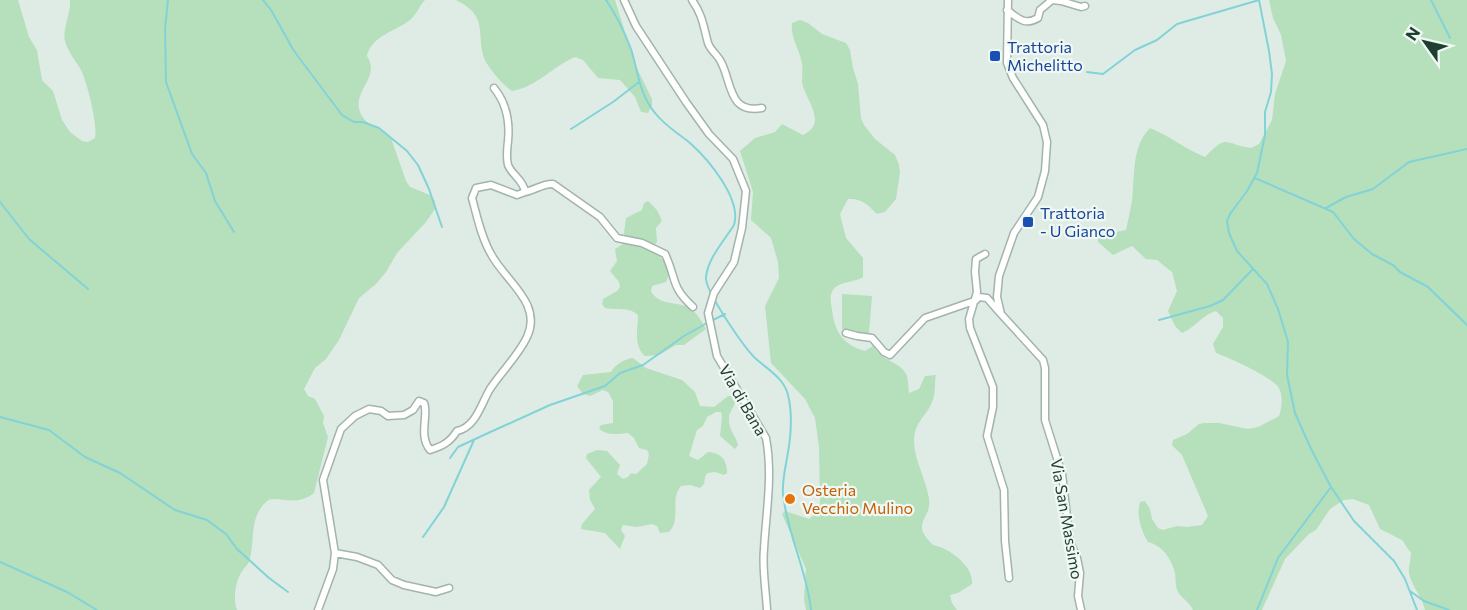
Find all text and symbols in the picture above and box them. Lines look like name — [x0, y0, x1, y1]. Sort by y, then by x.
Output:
north arrow — [1395, 12, 1455, 72]
text: N — [1401, 23, 1423, 44]
place label: Trattoria Michelitto — [1007, 37, 1083, 74]
marker: Trattoria Michelitto — [988, 49, 1002, 63]
place label: Trattoria - U Gianco — [1040, 203, 1115, 240]
marker: Trattoria - U Gianco — [1021, 215, 1035, 229]
street label: Via di Bana — [715, 361, 771, 439]
street label: Via San Massimo — [1048, 457, 1087, 581]
place label: Osteria Vecchio Mulino — [802, 480, 913, 517]
marker: Osteria Vecchio Mulino — [783, 492, 797, 506]

